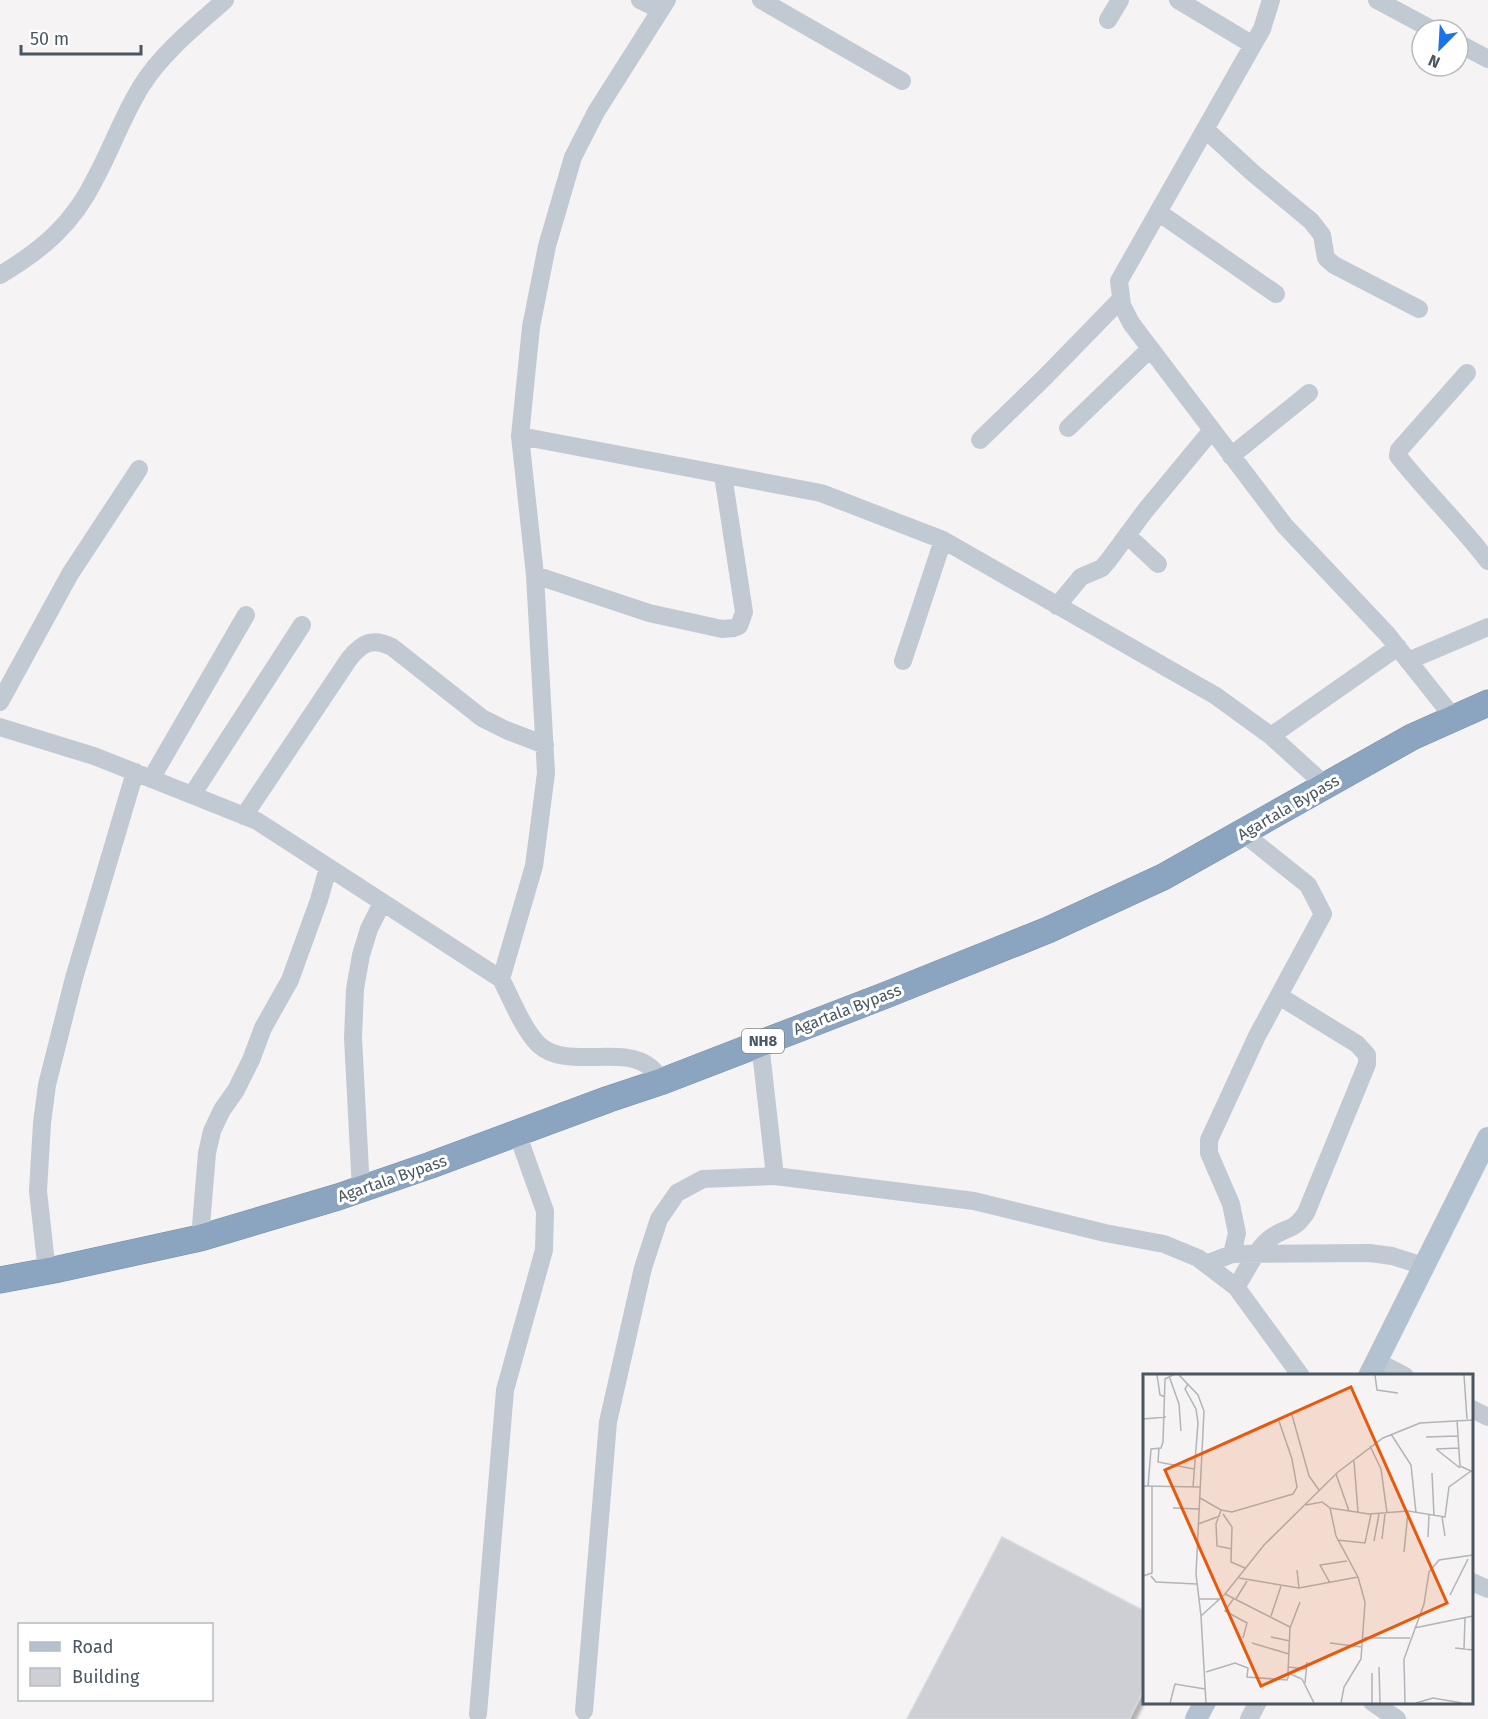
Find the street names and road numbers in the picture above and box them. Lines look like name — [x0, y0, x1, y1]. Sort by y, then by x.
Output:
street label: Agartala Bypass — [1234, 771, 1342, 844]
street label: Agartala Bypass — [791, 980, 904, 1039]
road number: NH8 — [742, 1029, 784, 1053]
street label: Agartala Bypass — [335, 1151, 449, 1206]

